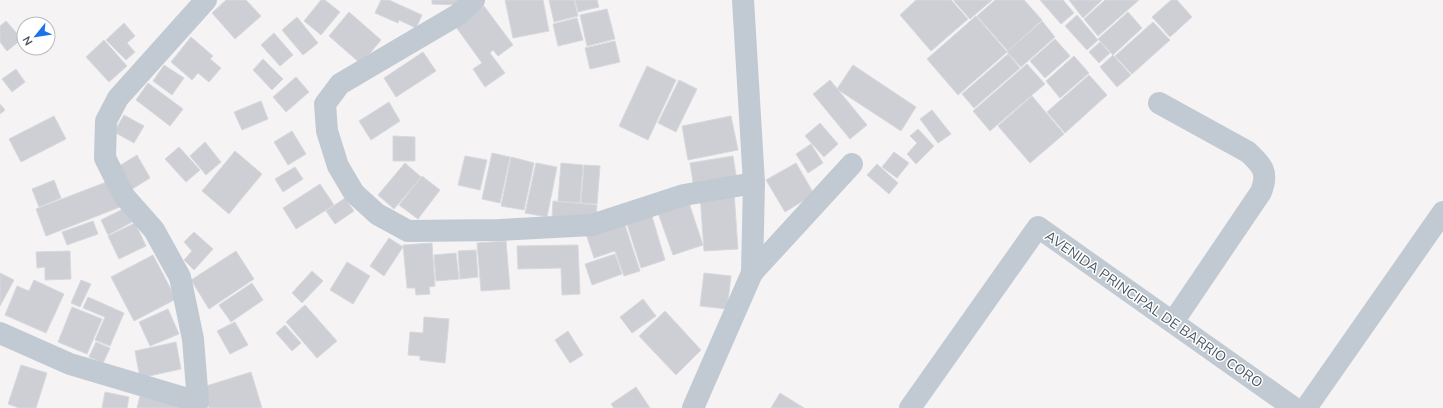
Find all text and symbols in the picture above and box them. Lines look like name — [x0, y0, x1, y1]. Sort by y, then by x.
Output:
north arrow — [16, 16, 56, 56]
text: N — [19, 34, 35, 48]
street label: AVENIDA PRINCIPAL DE BARRIO CORO — [1042, 227, 1266, 391]

